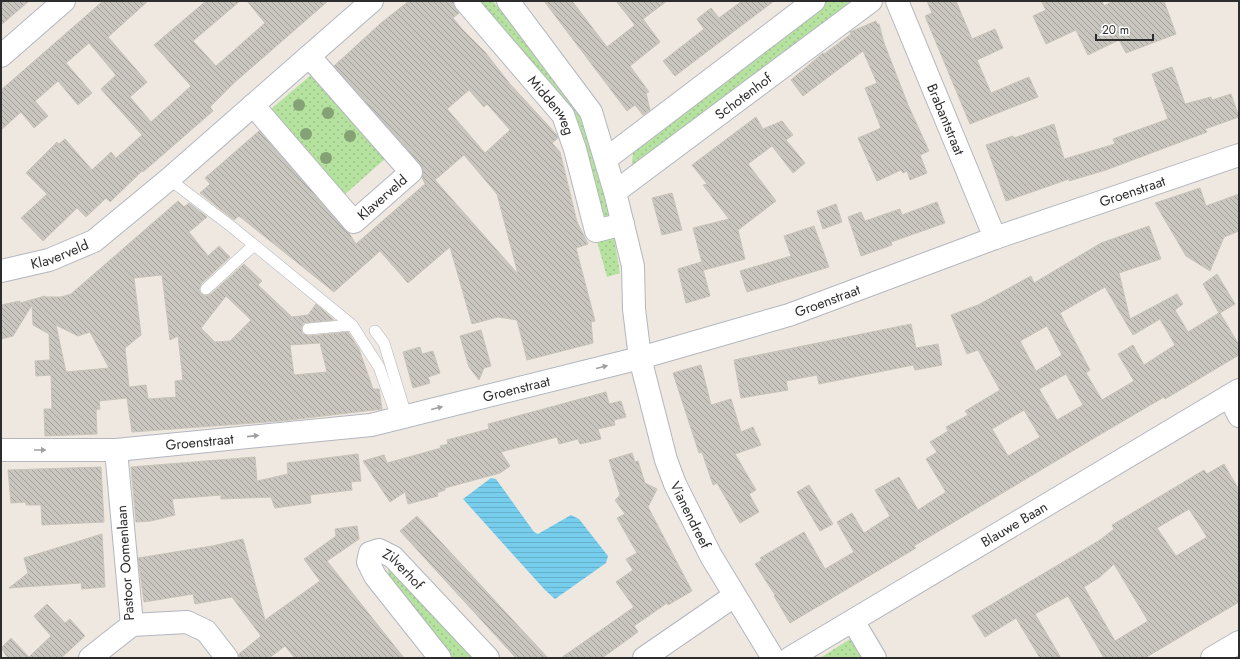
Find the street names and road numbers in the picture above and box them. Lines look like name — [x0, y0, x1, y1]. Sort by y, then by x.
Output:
street label: Schotenhof — [711, 68, 777, 124]
street label: Middenweg — [523, 71, 579, 138]
street label: Brabantstraat — [922, 81, 970, 159]
street label: Klaverveld — [353, 170, 412, 225]
street label: Groenstraat — [1097, 171, 1168, 212]
street label: Klaverveld — [29, 234, 92, 274]
street label: Groenstraat — [792, 279, 863, 322]
street label: Groenstraat — [481, 371, 553, 407]
street label: Groenstraat — [165, 428, 235, 455]
street label: Vianendreef — [665, 478, 716, 553]
street label: Blauwe Baan — [977, 497, 1051, 552]
street label: Pastoor Oomenlaan — [111, 505, 139, 621]
street label: Zilverhof — [379, 543, 429, 595]

